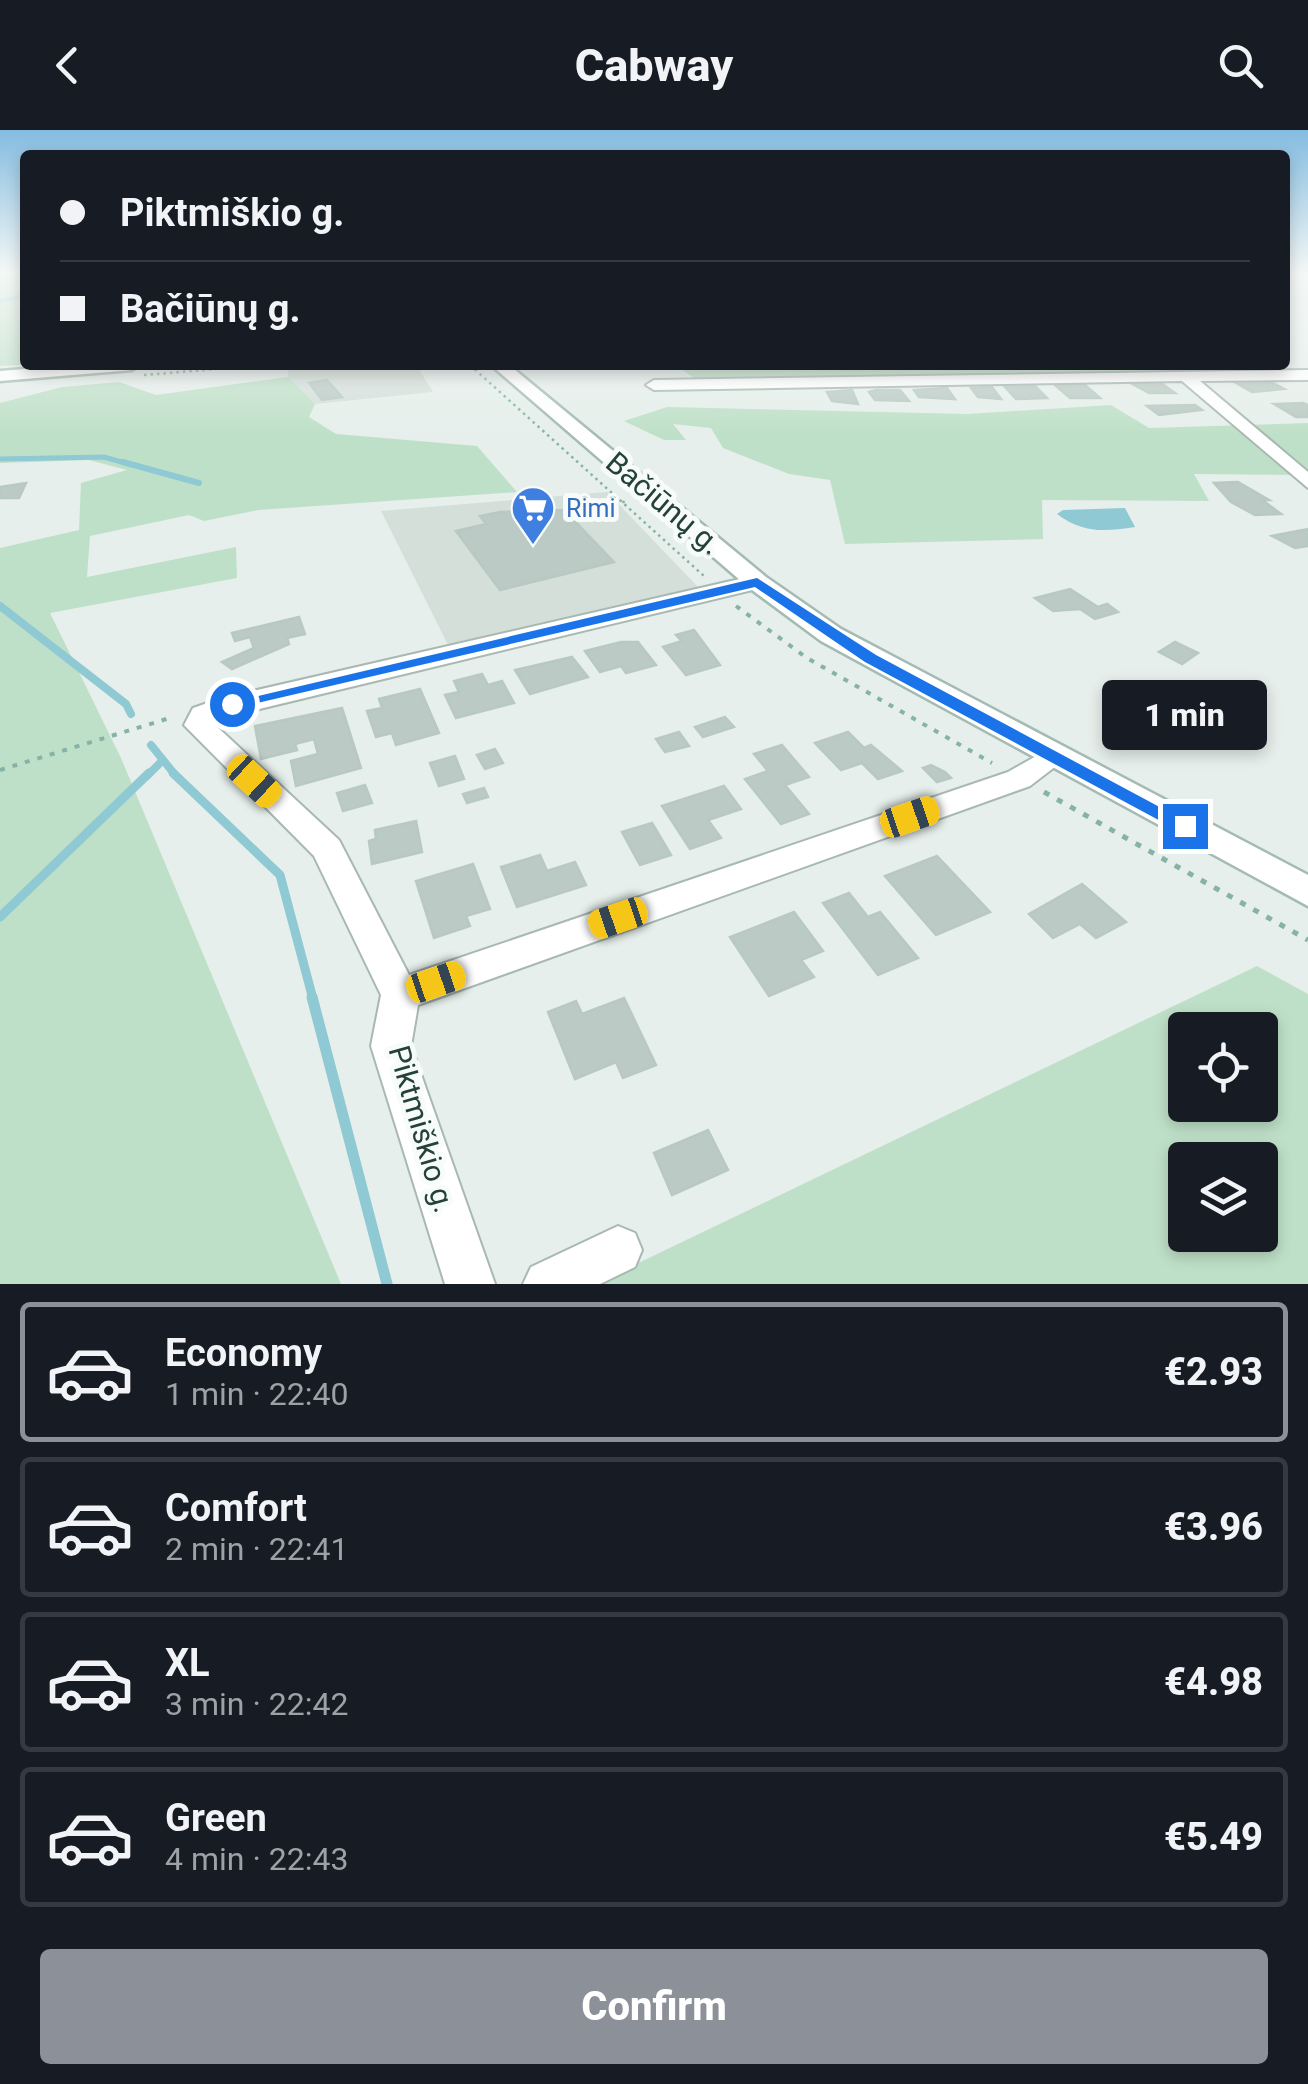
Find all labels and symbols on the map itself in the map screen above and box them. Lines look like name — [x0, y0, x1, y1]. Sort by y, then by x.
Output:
street label: Bačiūnų g. — [599, 445, 729, 561]
supermarket icon: Rimi — [510, 485, 556, 546]
place label: Rimi — [566, 494, 616, 523]
callout: 1 min — [1102, 681, 1268, 751]
route start — [210, 682, 255, 727]
car — [222, 750, 286, 812]
car — [877, 793, 943, 841]
route end — [1163, 804, 1208, 849]
car — [585, 894, 651, 942]
car — [403, 958, 469, 1006]
street label: Piktmiškio g. — [381, 1041, 463, 1217]

